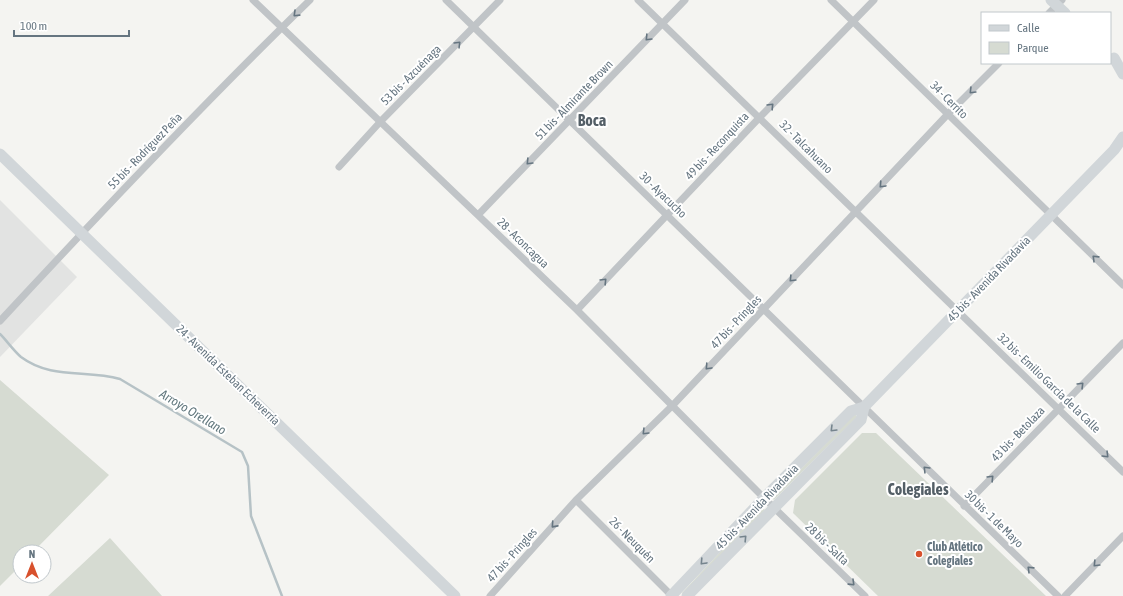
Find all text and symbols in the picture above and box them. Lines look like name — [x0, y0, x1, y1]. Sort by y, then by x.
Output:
one-way arrow — [293, 9, 301, 17]
scale bar — [14, 12, 129, 38]
legend — [981, 12, 1111, 64]
text: 100 m — [20, 19, 47, 33]
text: Calle — [1017, 21, 1040, 35]
one-way arrow — [646, 33, 653, 41]
one-way arrow — [453, 41, 461, 49]
text: Parque — [1017, 41, 1049, 55]
street label: 53 bis - Azcuénaga — [378, 42, 444, 108]
street label: 51 bis - Almirante Brown — [532, 57, 616, 143]
street label: 34 - Cerrito — [927, 78, 971, 122]
one-way arrow — [969, 86, 976, 94]
one-way arrow — [766, 103, 774, 111]
street label: 55 bis - Rodríguez Peña — [105, 110, 185, 192]
street label: 49 bis - Reconquista — [682, 110, 752, 182]
district label: Boca — [578, 111, 606, 129]
street label: 32 - Talcahuano — [777, 118, 836, 177]
one-way arrow — [526, 157, 534, 165]
street label: 30 - Ayacucho — [637, 169, 690, 221]
one-way arrow — [879, 180, 887, 188]
street label: 28 - Aconcagua — [494, 215, 552, 271]
street label: 45 bis - Avenida Rivadavia — [945, 233, 1033, 325]
one-way arrow — [1092, 255, 1100, 263]
one-way arrow — [789, 274, 797, 282]
one-way arrow — [599, 278, 607, 286]
street label: 47 bis - Pringles — [708, 292, 764, 352]
street label: 24 - Avenida Esteban Echeverría — [173, 322, 283, 428]
street label: 32 bis - Emilio García de la Calle — [995, 330, 1103, 436]
one-way arrow — [705, 362, 713, 370]
one-way arrow — [1076, 382, 1084, 390]
water label: Arroyo Orellano — [156, 386, 229, 438]
street label: 43 bis - Betolaza — [988, 404, 1048, 464]
one-way arrow — [830, 424, 838, 432]
one-way arrow — [642, 427, 650, 435]
one-way arrow — [1101, 450, 1109, 458]
street label: 45 bis - Avenida Rivadavia — [713, 461, 801, 553]
one-way arrow — [923, 466, 931, 474]
one-way arrow — [986, 475, 994, 483]
district label: Colegiales — [887, 480, 949, 498]
street label: 30 bis - 1 de Mayo — [962, 488, 1026, 551]
street label: 26 - Neuquén — [606, 514, 658, 566]
one-way arrow — [552, 520, 559, 527]
street label: 28 bis - Salta — [802, 520, 852, 568]
street label: 47 bis - Pringles — [484, 525, 540, 585]
one-way arrow — [739, 535, 747, 543]
place label: Club Atlético Colegiales — [927, 540, 983, 568]
north arrow — [12, 544, 52, 584]
text: N — [29, 548, 35, 560]
marker: Club Atlético Colegiales — [914, 549, 924, 559]
one-way arrow — [701, 557, 708, 565]
one-way arrow — [1093, 559, 1101, 567]
one-way arrow — [1027, 566, 1035, 574]
one-way arrow — [847, 578, 855, 586]

